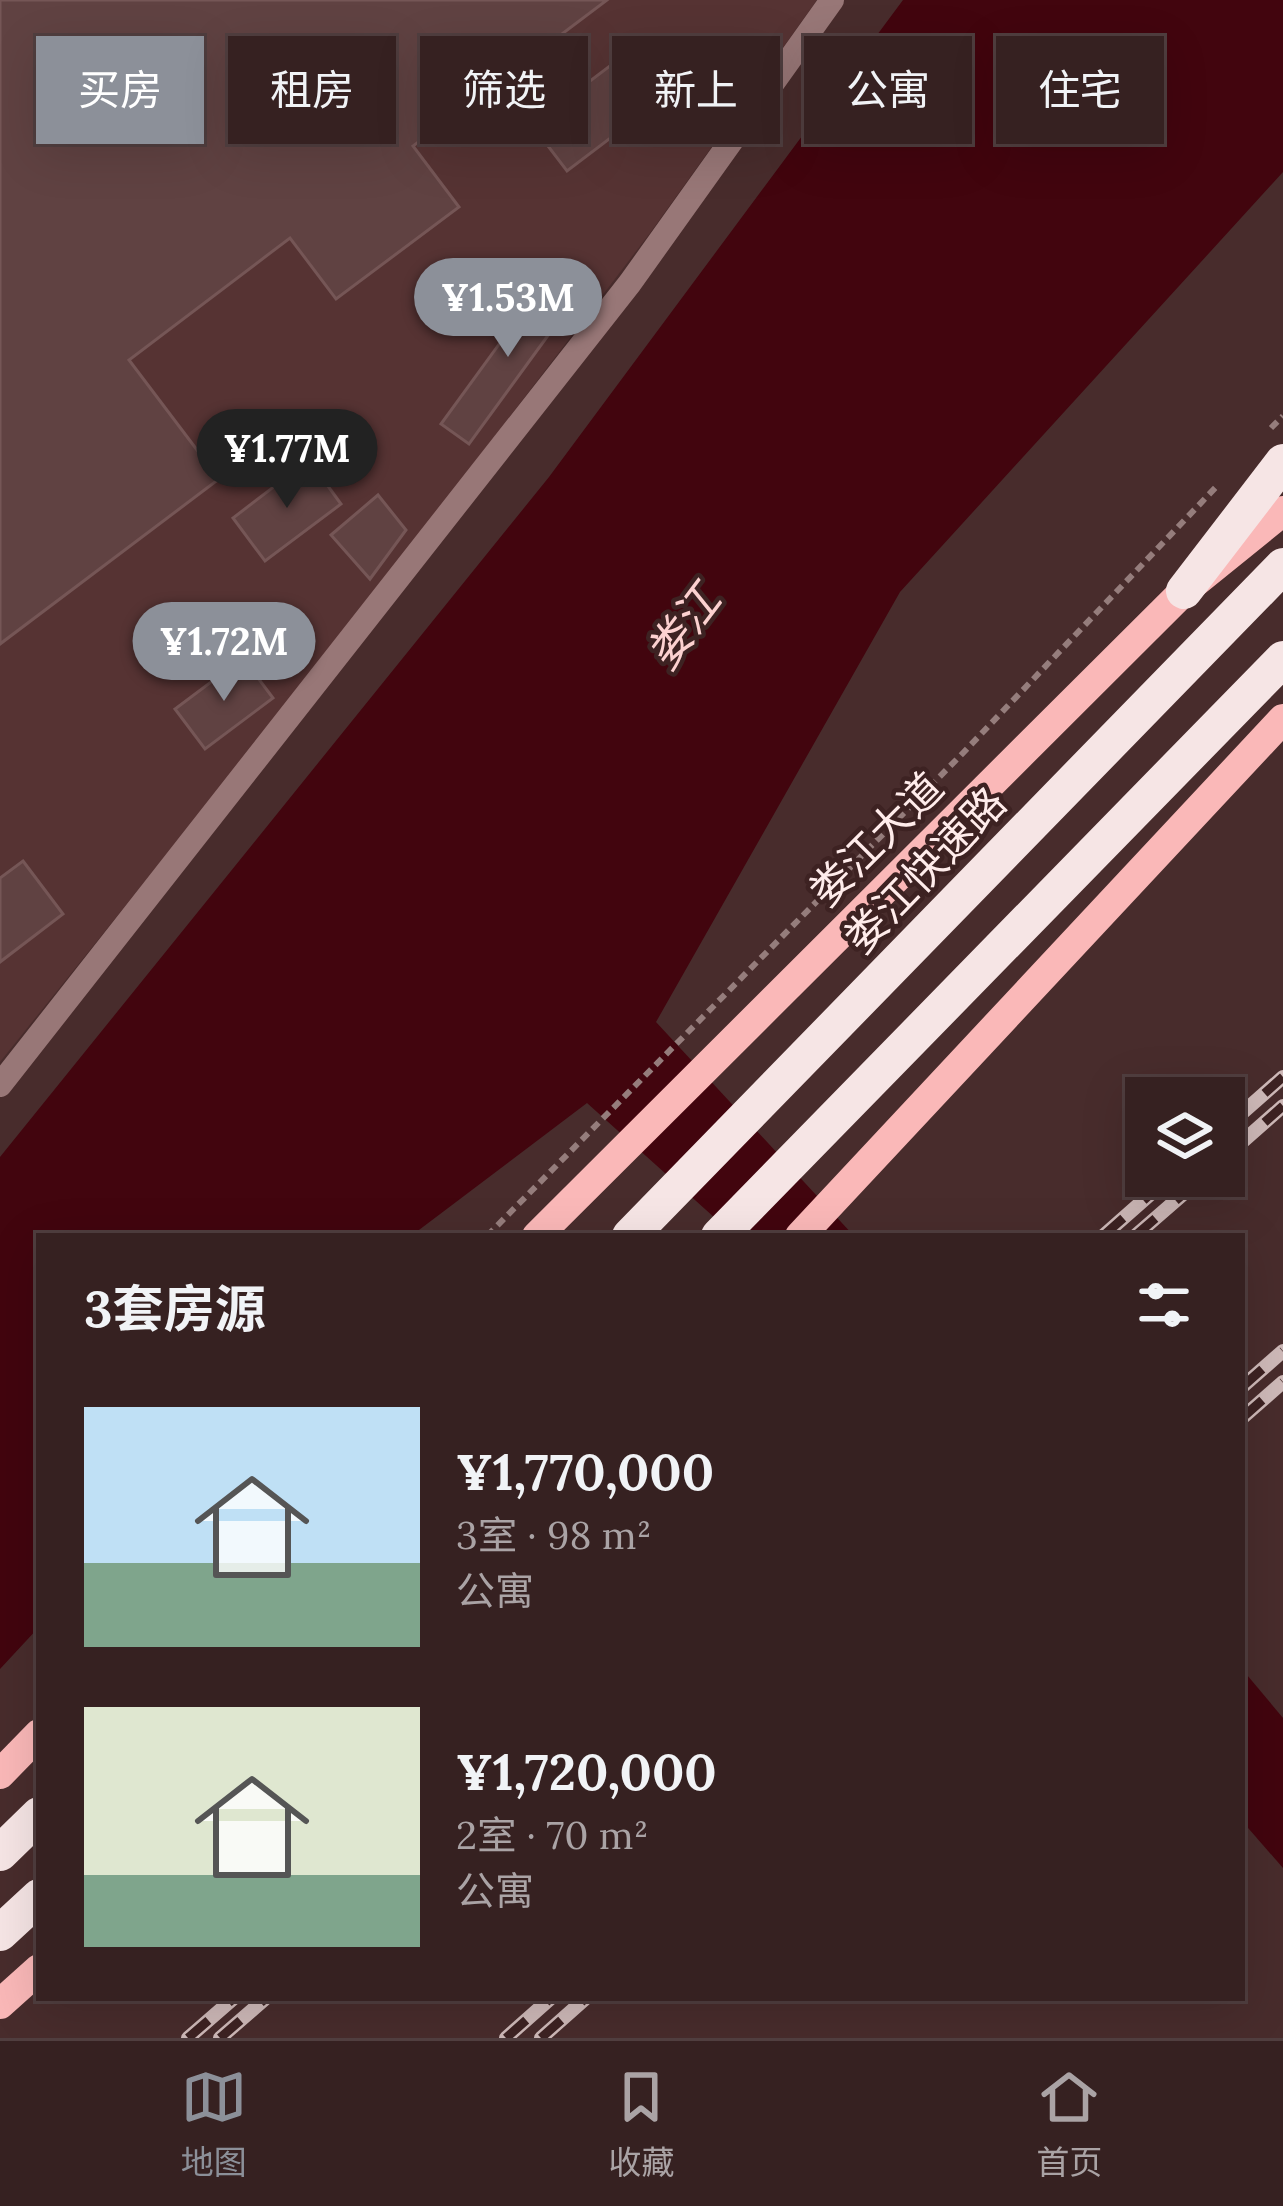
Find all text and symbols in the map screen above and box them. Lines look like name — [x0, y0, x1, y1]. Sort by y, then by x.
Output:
chip: 买房 — [36, 36, 204, 144]
chip: 租房 — [228, 36, 396, 144]
chip: 筛选 — [420, 36, 588, 144]
chip: 新上 — [612, 36, 780, 144]
chip: 公寓 — [804, 36, 972, 144]
chip: 住宅 — [996, 36, 1164, 144]
pin: ¥1.53M — [410, 258, 606, 360]
text: ¥1.53M — [441, 272, 575, 322]
pin: ¥1.77M — [189, 409, 385, 511]
text: ¥1.77M — [224, 423, 350, 473]
water label: 娄江 — [633, 570, 735, 680]
pin: ¥1.72M — [126, 602, 322, 704]
text: ¥1.72M — [160, 616, 288, 666]
street label: 娄江大道 — [798, 761, 954, 917]
street label: 娄江快速路 — [833, 776, 1017, 964]
map controls — [1125, 1077, 1245, 1197]
button: layers — [1125, 1077, 1245, 1197]
icon: filters — [1131, 1272, 1197, 1338]
text: 3套房源 — [84, 1276, 266, 1341]
text: ¥1,770,000 — [456, 1439, 714, 1504]
icon: home — [180, 1455, 324, 1599]
text: 3室 · 98 m² — [456, 1510, 652, 1560]
text: 公寓 — [456, 1566, 534, 1616]
text: ¥1,720,000 — [456, 1739, 717, 1804]
icon: home — [180, 1755, 324, 1899]
text: 2室 · 70 m² — [456, 1810, 649, 1860]
text: 公寓 — [456, 1866, 534, 1916]
tab: 地图 — [181, 2064, 247, 2184]
tab: 收藏 — [608, 2064, 674, 2184]
tab: 首页 — [1036, 2064, 1102, 2184]

